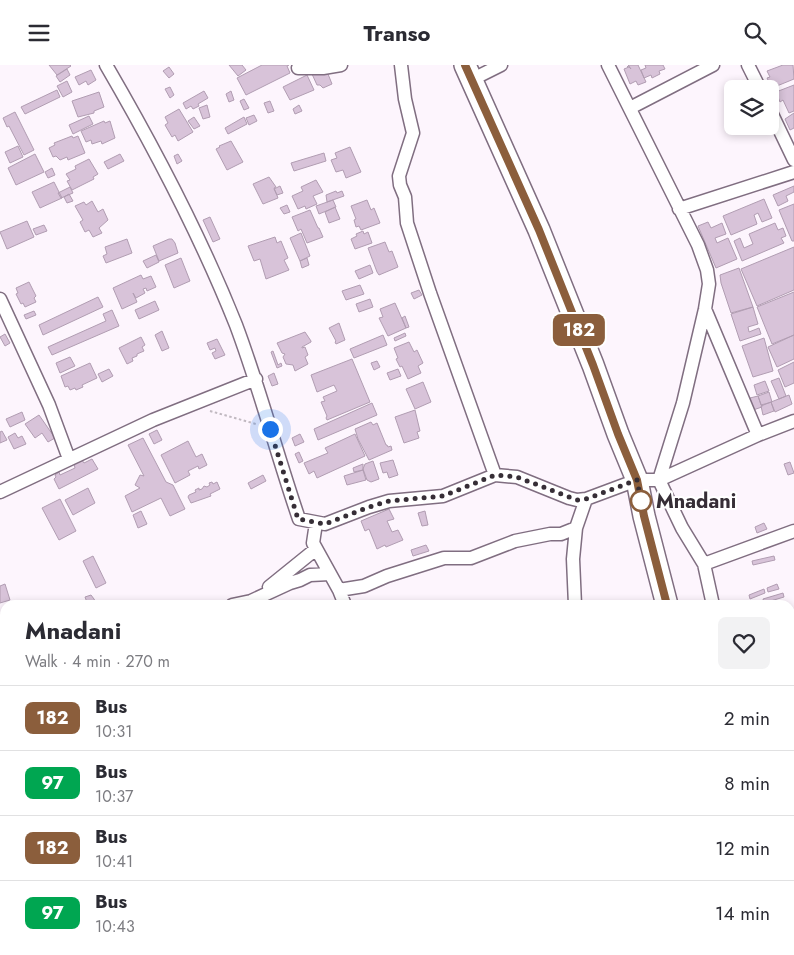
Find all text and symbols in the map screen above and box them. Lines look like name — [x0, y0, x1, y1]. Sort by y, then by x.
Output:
text: Transo — [363, 17, 431, 49]
icon: menu — [25, 19, 53, 47]
icon: search — [741, 19, 769, 47]
map controls — [724, 80, 779, 135]
button: layers — [724, 80, 779, 135]
line badge: 182 — [550, 314, 608, 346]
text: 182 — [563, 317, 595, 343]
your location — [258, 417, 283, 442]
place label: Mnadani — [656, 487, 736, 516]
marker: Mnadani — [630, 490, 652, 512]
text: Mnadani — [25, 613, 121, 648]
button: heart — [718, 617, 770, 669]
text: Walk · 4 min · 270 m — [25, 650, 170, 673]
text: Bus — [95, 693, 127, 720]
text: 182 — [36, 705, 69, 731]
text: 2 min — [724, 705, 770, 732]
text: 10:31 — [95, 720, 133, 743]
text: Bus — [95, 758, 127, 785]
text: 97 — [41, 770, 64, 796]
text: 8 min — [724, 770, 770, 797]
text: 10:37 — [95, 785, 134, 808]
text: Bus — [95, 823, 127, 850]
text: 182 — [36, 835, 69, 861]
text: 12 min — [715, 835, 770, 862]
text: 10:41 — [95, 850, 133, 873]
text: Bus — [95, 888, 127, 915]
text: 97 — [41, 900, 64, 926]
text: 14 min — [715, 900, 770, 927]
text: 10:43 — [95, 915, 135, 938]

